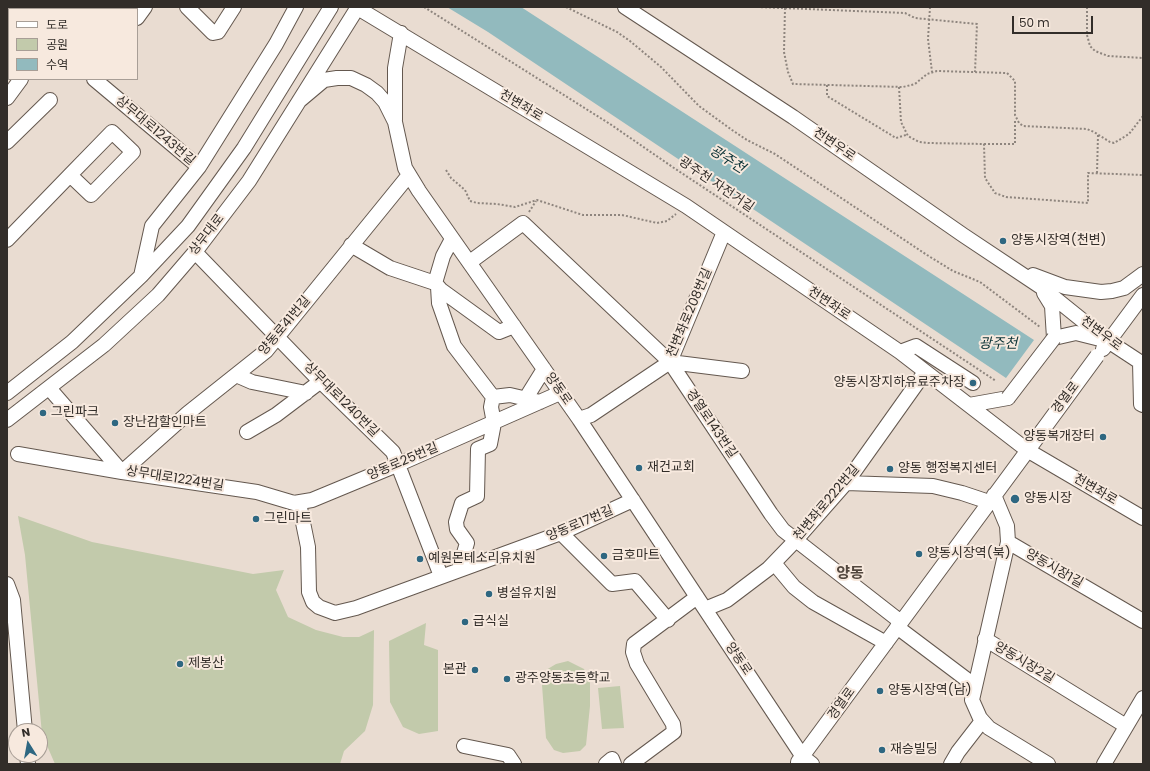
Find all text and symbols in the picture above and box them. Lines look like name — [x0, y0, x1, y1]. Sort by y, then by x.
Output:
legend — [8, 8, 138, 80]
scale bar — [1014, 8, 1095, 34]
text: 50 m — [1019, 14, 1050, 31]
text: 도로 — [46, 16, 68, 33]
text: 공원 — [46, 36, 68, 53]
text: 수역 — [46, 56, 68, 73]
street label: 천변좌로 — [496, 87, 546, 125]
street label: 상무대로1243번길 — [112, 93, 198, 169]
street label: 천변우로 — [810, 125, 858, 165]
water label: 광주천 — [706, 143, 748, 177]
street label: 광주천 자전거길 — [675, 154, 757, 216]
street label: 상무대로 — [186, 211, 228, 259]
place label: 양동시장역(천변) — [1011, 233, 1107, 249]
marker: 양동시장역(천변) — [998, 236, 1008, 246]
street label: 천변좌로208번길 — [664, 266, 716, 360]
street label: 천변좌로 — [805, 284, 853, 324]
street label: 양동로41번길 — [256, 293, 314, 359]
street label: 천변우로 — [1077, 313, 1125, 355]
water label: 광주천 — [979, 336, 1017, 352]
street label: 상무대로1240번길 — [300, 359, 382, 441]
street label: 양동로 — [541, 370, 575, 408]
place label: 양동시장지하유료주차장 — [833, 375, 965, 391]
marker: 양동시장지하유료주차장 — [968, 378, 978, 388]
street label: 경열로 — [1049, 379, 1083, 417]
street label: 경열로143번길 — [682, 387, 740, 461]
place label: 그린파크 — [51, 405, 99, 421]
marker: 그린파크 — [38, 408, 48, 418]
place label: 장난감할인마트 — [123, 415, 207, 431]
marker: 장난감할인마트 — [110, 418, 120, 428]
place label: 양동복개장터 — [1023, 429, 1095, 445]
marker: 양동복개장터 — [1098, 432, 1108, 442]
street label: 양동로25번길 — [365, 440, 441, 484]
place label: 재건교회 — [647, 460, 695, 476]
place label: 양동 행정복지센터 — [898, 461, 997, 477]
street label: 천변좌로222번길 — [791, 462, 863, 544]
marker: 재건교회 — [634, 463, 644, 473]
street label: 상무대로1224번길 — [125, 464, 225, 494]
marker: 양동 행정복지센터 — [885, 464, 895, 474]
street label: 천변좌로 — [1070, 471, 1120, 509]
place label: 양동시장 — [1024, 491, 1072, 507]
marker: 양동시장 — [1009, 493, 1021, 505]
street label: 양동로17번길 — [544, 503, 616, 545]
place label: 그린마트 — [264, 511, 312, 527]
marker: 그린마트 — [251, 514, 261, 524]
place label: 양동시장역(북) — [927, 546, 1011, 562]
street label: 양동시장1길 — [1022, 546, 1086, 592]
place label: 금호마트 — [612, 548, 660, 564]
marker: 양동시장역(북) — [914, 549, 924, 559]
place label: 예원몬테소리유치원 — [428, 551, 536, 567]
marker: 금호마트 — [599, 551, 609, 561]
marker: 예원몬테소리유치원 — [415, 554, 425, 564]
district label: 양동 — [836, 565, 864, 583]
place label: 병설유치원 — [497, 586, 557, 602]
marker: 병설유치원 — [484, 589, 494, 599]
place label: 급식실 — [473, 614, 509, 630]
marker: 급식실 — [460, 617, 470, 627]
street label: 양동시장2길 — [991, 639, 1057, 687]
street label: 양동로 — [722, 640, 754, 678]
place label: 제봉산 — [188, 656, 224, 672]
marker: 제봉산 — [175, 659, 185, 669]
place label: 본관 — [443, 662, 467, 678]
marker: 본관 — [470, 665, 480, 675]
place label: 광주양동초등학교 — [515, 671, 611, 687]
marker: 광주양동초등학교 — [502, 674, 512, 684]
place label: 양동시장역(남) — [888, 683, 972, 699]
street label: 경열로 — [825, 685, 859, 723]
marker: 양동시장역(남) — [875, 686, 885, 696]
north arrow — [8, 723, 48, 763]
text: N — [20, 724, 31, 741]
place label: 재승빌딩 — [890, 742, 938, 758]
marker: 재승빌딩 — [877, 745, 887, 755]

